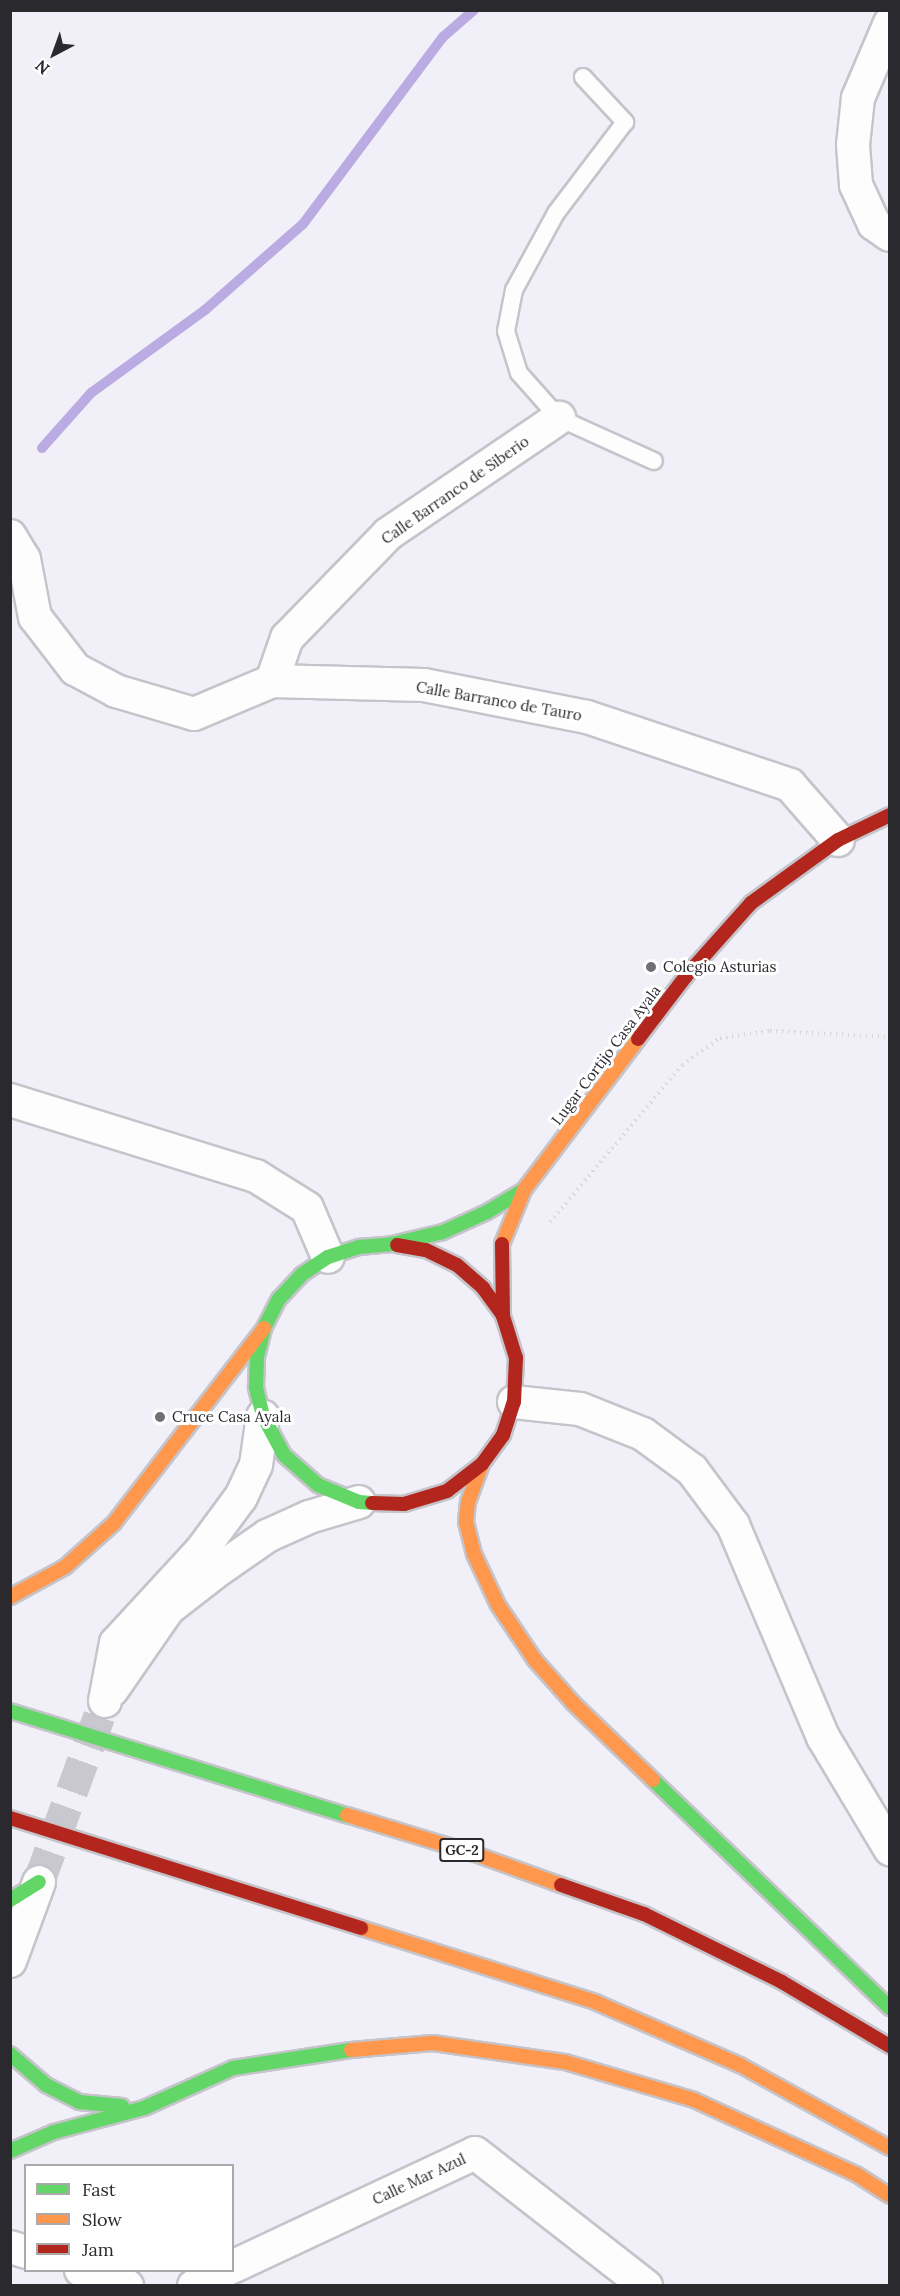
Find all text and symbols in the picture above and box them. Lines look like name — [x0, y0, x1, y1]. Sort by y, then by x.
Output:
north arrow — [24, 24, 84, 84]
text: N — [31, 56, 53, 79]
street label: Calle Barranco de Siberio — [378, 432, 532, 548]
street label: Calle Barranco de Tauro — [415, 678, 583, 724]
place label: Colegio Asturias — [663, 958, 777, 976]
marker: Colegio Asturias — [644, 960, 658, 974]
street label: Lugar Cortijo Casa Ayala — [548, 982, 664, 1128]
place label: Cruce Casa Ayala — [172, 1408, 291, 1426]
marker: Cruce Casa Ayala — [153, 1410, 167, 1424]
road number: GC-2 — [438, 1839, 486, 1861]
street label: Calle Mar Azul — [369, 2150, 469, 2208]
legend — [24, 2164, 234, 2272]
text: Fast — [82, 2178, 116, 2201]
text: Slow — [82, 2208, 122, 2231]
text: Jam — [82, 2238, 114, 2261]

